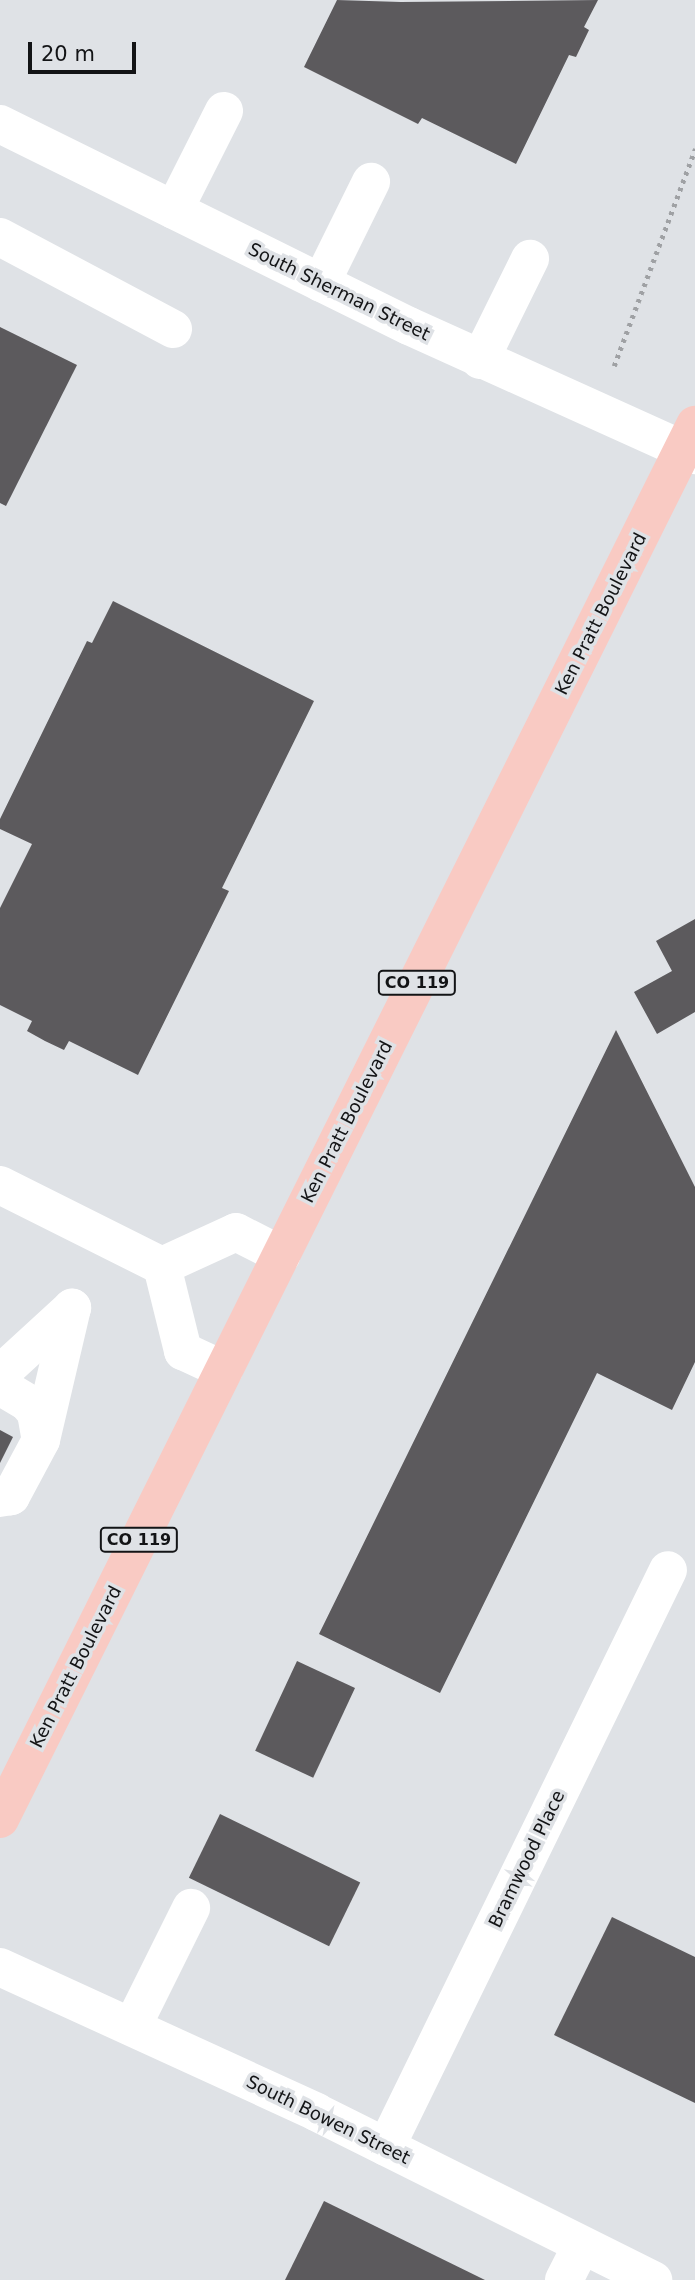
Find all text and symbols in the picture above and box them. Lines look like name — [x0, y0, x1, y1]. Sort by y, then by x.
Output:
scale bar — [32, 28, 140, 72]
text: 20 m — [41, 42, 95, 66]
street label: South Sherman Street — [245, 239, 433, 345]
street label: Ken Pratt Boulevard — [551, 529, 651, 699]
road number: CO 119 — [377, 970, 457, 995]
street label: Ken Pratt Boulevard — [297, 1037, 397, 1207]
road number: CO 119 — [99, 1528, 179, 1552]
street label: Ken Pratt Boulevard — [26, 1582, 126, 1752]
street label: Bramwood Place — [484, 1787, 570, 1931]
street label: South Bowen Street — [243, 2071, 413, 2169]

